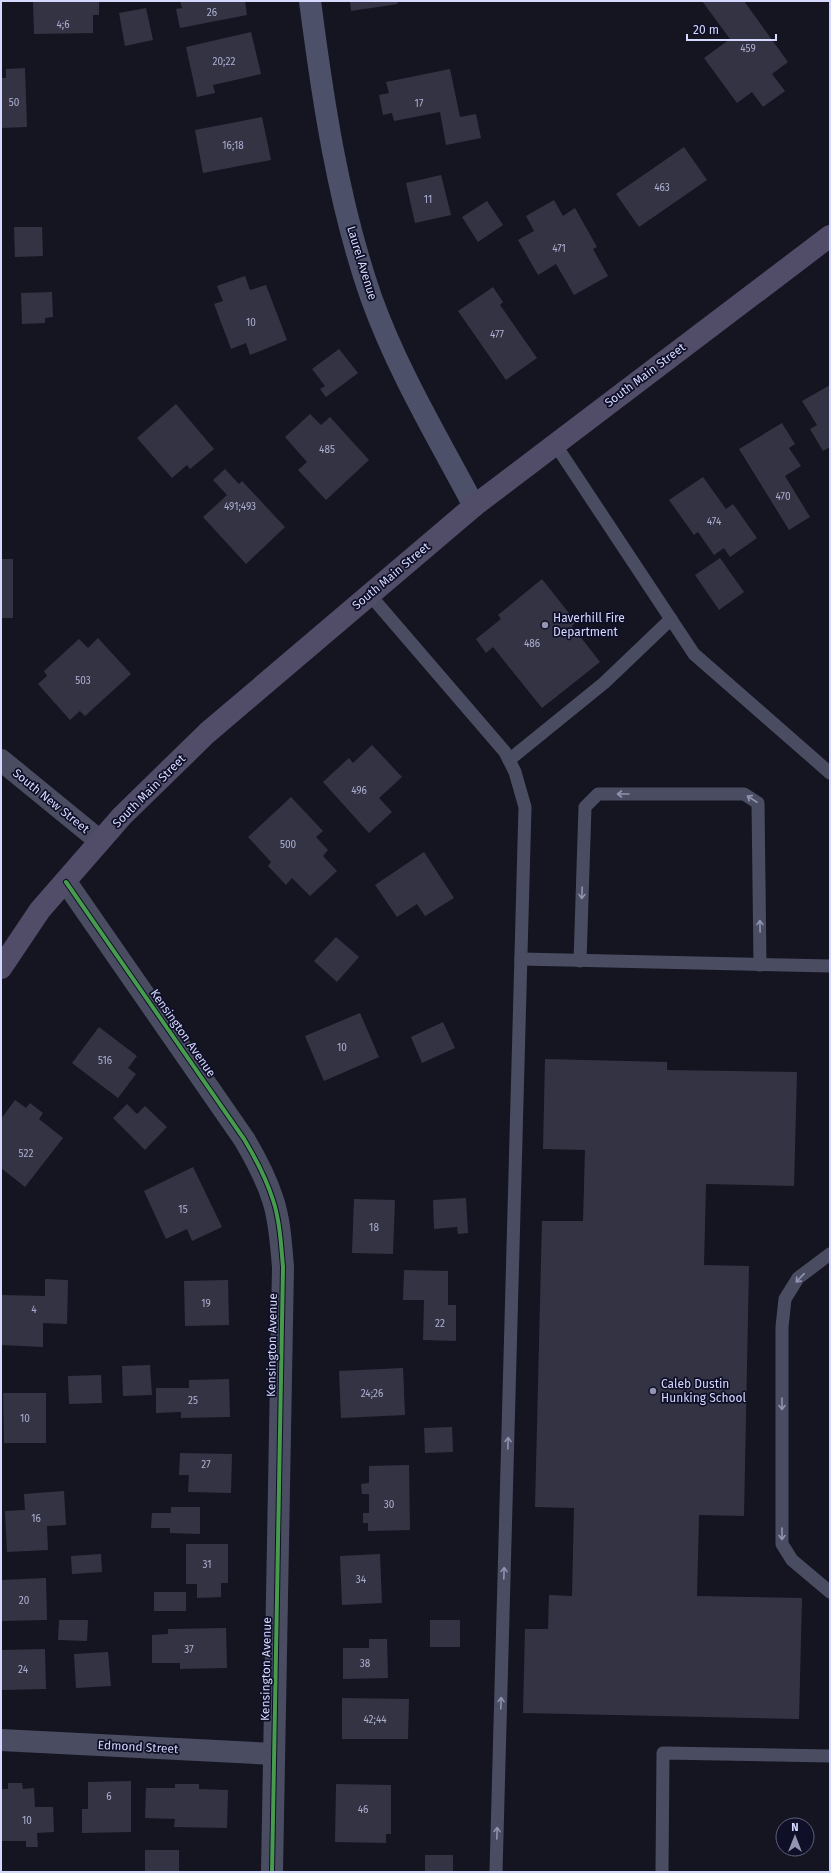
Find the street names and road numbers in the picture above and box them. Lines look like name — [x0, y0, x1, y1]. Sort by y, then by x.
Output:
street label: Laurel Avenue — [344, 224, 380, 302]
street label: South Main Street — [602, 340, 689, 410]
street label: South Main Street — [349, 539, 433, 613]
street label: South Main Street — [110, 751, 189, 830]
street label: South New Street — [10, 766, 93, 836]
street label: Kensington Avenue — [147, 986, 219, 1080]
street label: Kensington Avenue — [264, 1293, 280, 1397]
street label: Kensington Avenue — [258, 1617, 274, 1721]
street label: Edmond Street — [97, 1738, 179, 1756]

